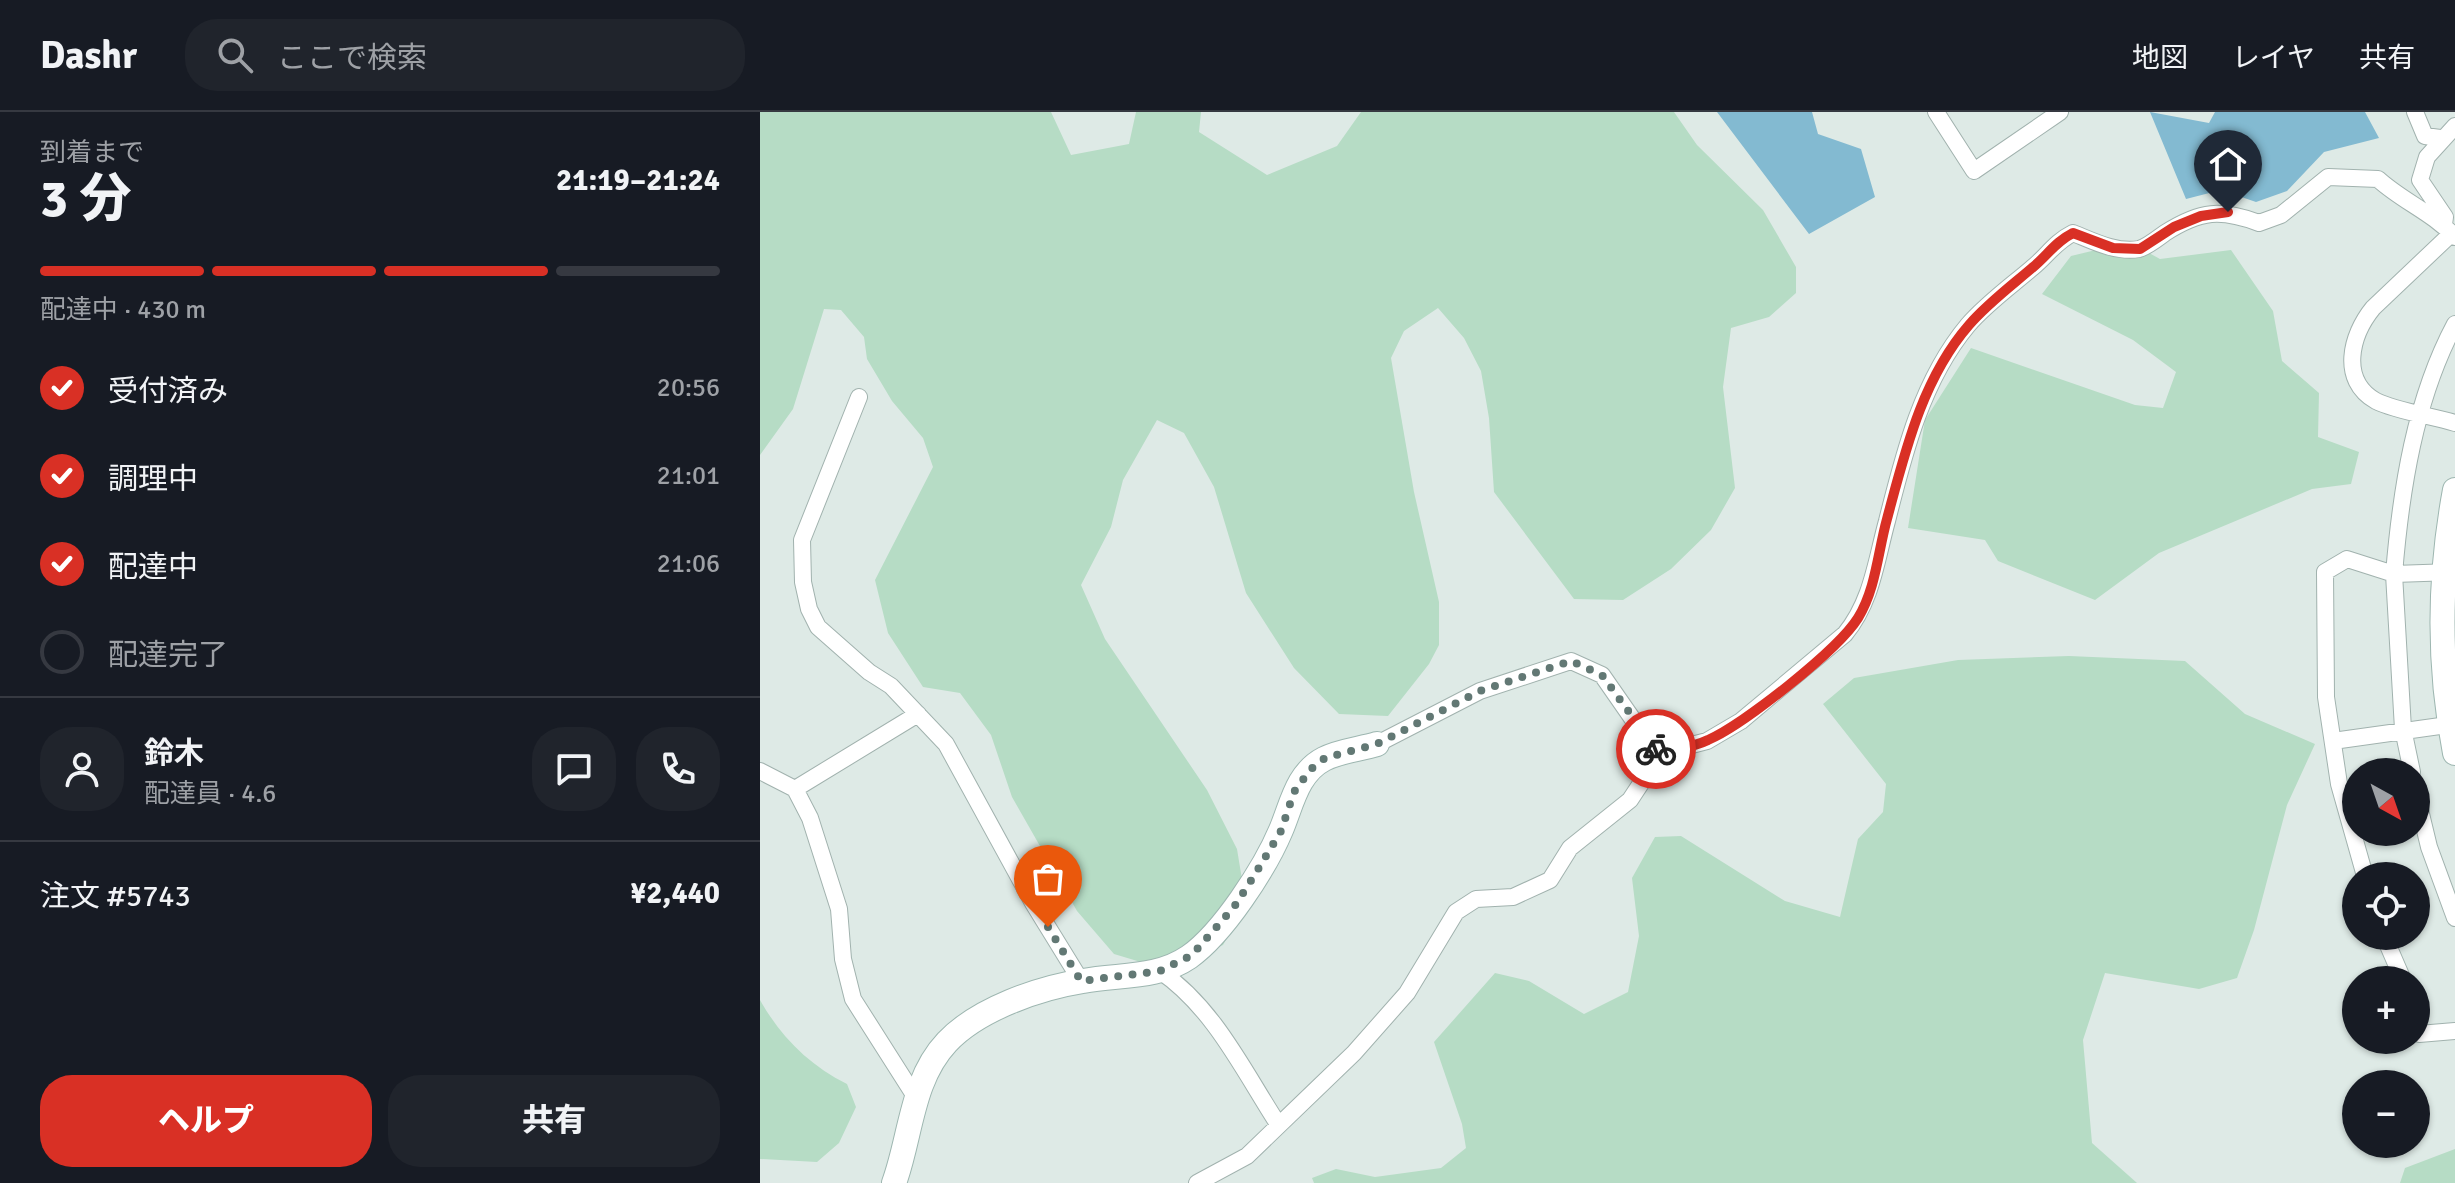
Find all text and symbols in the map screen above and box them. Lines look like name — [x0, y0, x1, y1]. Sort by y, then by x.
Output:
search box — [185, 19, 745, 91]
text: Dashr — [40, 32, 137, 79]
icon: search — [213, 33, 257, 77]
text: ここで検索 — [277, 40, 427, 77]
text: 地図 — [2132, 41, 2188, 75]
text: レイヤ — [2232, 41, 2315, 75]
text: 共有 — [2359, 41, 2415, 75]
pin — [2194, 130, 2262, 212]
text: 到着まで — [40, 137, 144, 169]
icon: home — [2206, 142, 2250, 186]
text: 21:19–21:24 — [556, 162, 720, 199]
text: 3 分 — [40, 167, 132, 231]
text: 配達中 · 430 m — [40, 294, 206, 326]
icon: check — [40, 366, 84, 410]
text: 20:56 — [657, 372, 720, 404]
text: 受付済み — [108, 373, 228, 410]
icon: check — [40, 454, 84, 498]
text: 21:01 — [657, 460, 720, 492]
text: 調理中 — [108, 461, 198, 498]
icon: check — [40, 542, 84, 586]
text: 21:06 — [657, 548, 720, 580]
text: 配達中 — [108, 549, 198, 586]
text: 配達完了 — [108, 637, 228, 674]
courier — [1616, 709, 1696, 789]
button: person — [40, 727, 124, 811]
button: chat — [532, 727, 616, 811]
button: phone — [636, 727, 720, 811]
icon: bike — [1634, 727, 1678, 771]
text: 鈴木 — [144, 735, 204, 772]
north arrow — [2342, 758, 2430, 846]
map controls — [2342, 758, 2430, 1158]
text: 配達員 · 4.6 — [144, 778, 276, 810]
pin — [1014, 845, 1082, 927]
icon: bag — [1026, 857, 1070, 901]
button: locate — [2342, 862, 2430, 950]
text: ¥2,440 — [630, 875, 720, 912]
text: 注文 #5743 — [40, 878, 191, 915]
button: + — [2342, 966, 2430, 1054]
button: − — [2342, 1070, 2430, 1158]
button: ヘルプ — [40, 1075, 372, 1167]
button: 共有 — [388, 1075, 720, 1167]

